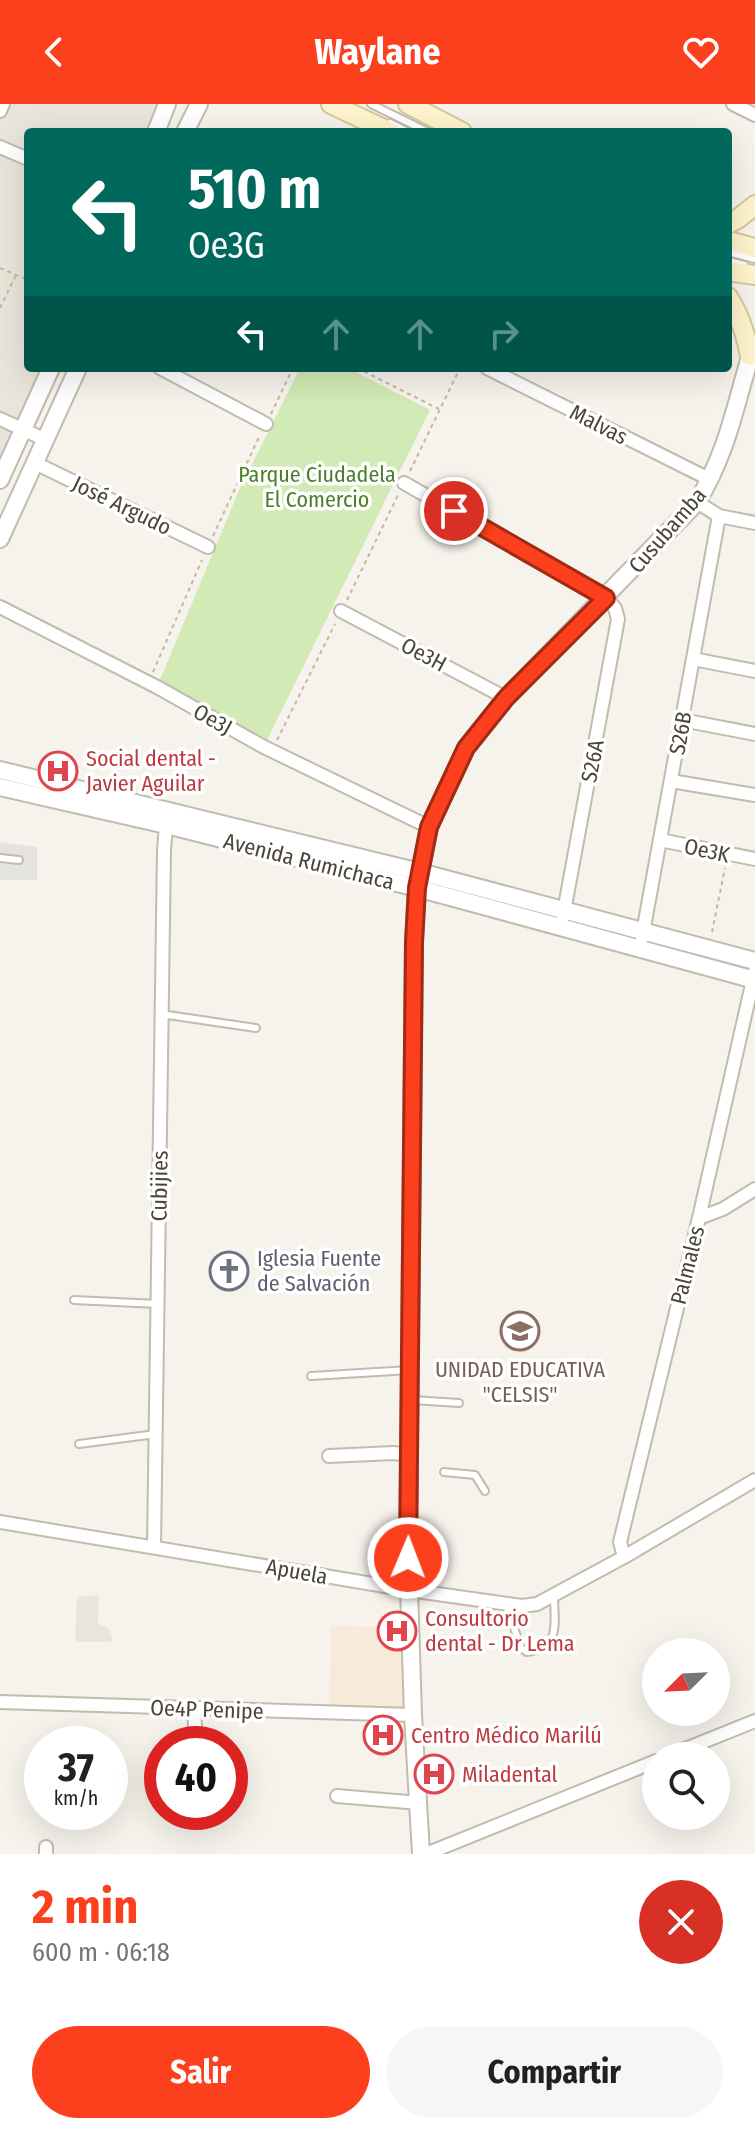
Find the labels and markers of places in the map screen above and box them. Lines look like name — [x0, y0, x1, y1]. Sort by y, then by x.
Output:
pin — [420, 477, 488, 545]
place label: Social dental - Javier Aguilar — [86, 745, 216, 797]
hospital icon: Social dental - Javier Aguilar — [37, 750, 79, 792]
place label: Iglesia Fuente de Salvación — [257, 1245, 381, 1297]
church icon: Iglesia Fuente de Salvación — [208, 1250, 250, 1292]
school or university icon: UNIDAD EDUCATIVA "CELSIS" — [499, 1310, 541, 1352]
place label: UNIDAD EDUCATIVA "CELSIS" — [435, 1356, 606, 1408]
place label: Consultorio dental - Dr Lema — [425, 1605, 575, 1657]
hospital icon: Consultorio dental - Dr Lema — [376, 1610, 418, 1652]
hospital icon: Centro Médico Marilú — [362, 1714, 404, 1756]
place label: Centro Médico Marilú — [411, 1722, 602, 1749]
hospital icon: Miladental — [413, 1753, 455, 1795]
place label: Miladental — [462, 1761, 558, 1788]

